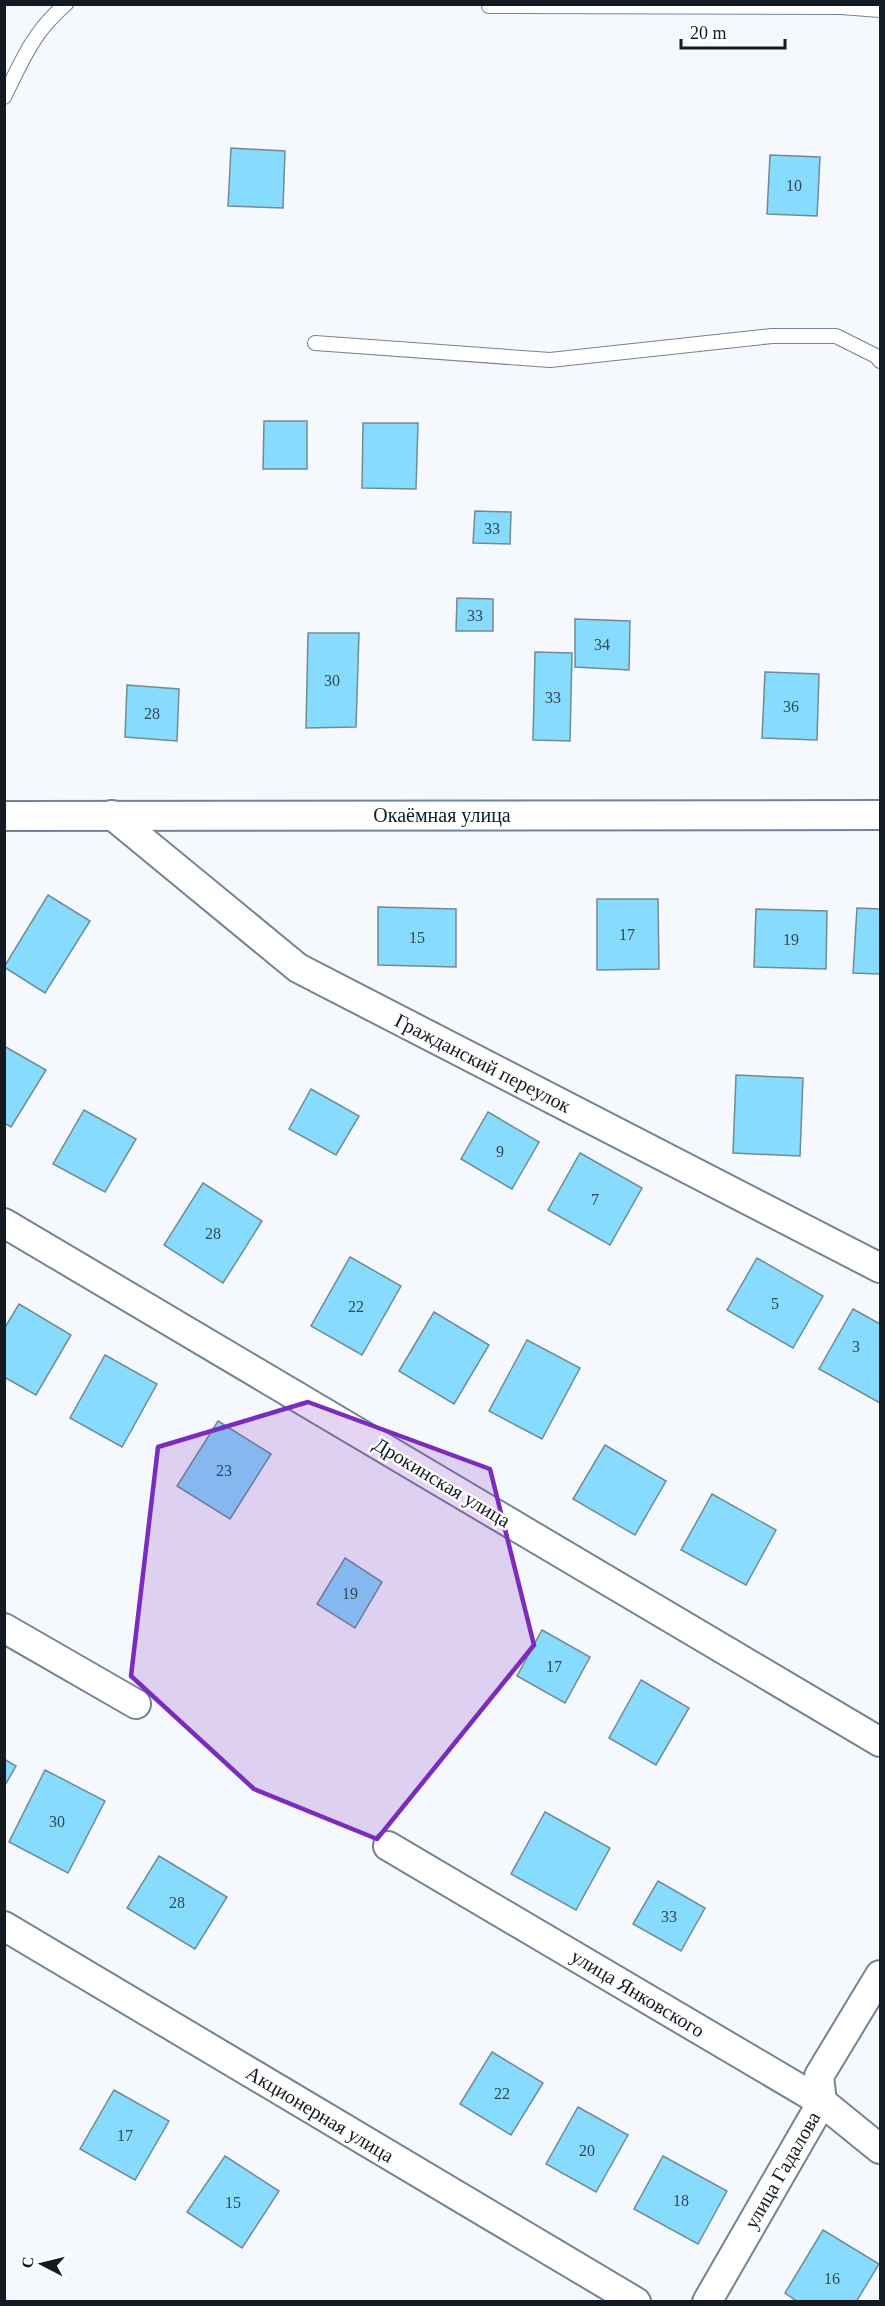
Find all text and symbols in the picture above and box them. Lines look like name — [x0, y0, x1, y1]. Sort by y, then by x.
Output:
scale bar — [681, 12, 784, 50]
text: 20 m — [690, 23, 727, 43]
house number: 10 — [786, 177, 802, 194]
house number: 33 — [484, 520, 500, 537]
house number: 33 — [467, 607, 483, 624]
house number: 34 — [594, 636, 610, 653]
house number: 30 — [324, 672, 340, 689]
house number: 33 — [545, 689, 561, 706]
house number: 36 — [783, 698, 799, 715]
house number: 28 — [144, 705, 160, 722]
street label: Окаёмная улица — [373, 804, 511, 827]
house number: 17 — [619, 926, 635, 943]
house number: 15 — [409, 929, 425, 946]
house number: 19 — [783, 931, 799, 948]
street label: Гражданский переулок — [391, 1009, 575, 1118]
house number: 9 — [496, 1143, 504, 1160]
house number: 7 — [591, 1191, 599, 1208]
house number: 28 — [205, 1225, 221, 1242]
house number: 5 — [771, 1295, 779, 1312]
house number: 22 — [348, 1298, 364, 1315]
house number: 3 — [852, 1338, 860, 1355]
street label: Дрокинская улица — [369, 1433, 514, 1532]
house number: 23 — [216, 1462, 232, 1479]
house number: 19 — [342, 1585, 358, 1602]
house number: 17 — [546, 1658, 562, 1675]
house number: 30 — [49, 1813, 65, 1830]
house number: 28 — [169, 1894, 185, 1911]
house number: 33 — [661, 1908, 677, 1925]
street label: улица Янковского — [567, 1944, 709, 2042]
street label: Акционерная улица — [242, 2061, 398, 2168]
house number: 22 — [494, 2085, 510, 2102]
street label: улица Гадалова — [740, 2107, 825, 2233]
house number: 17 — [117, 2127, 133, 2144]
house number: 20 — [579, 2142, 595, 2159]
house number: 18 — [673, 2192, 689, 2209]
house number: 15 — [225, 2194, 241, 2211]
north arrow — [12, 2234, 72, 2294]
text: С — [18, 2255, 37, 2269]
house number: 16 — [824, 2270, 840, 2287]

